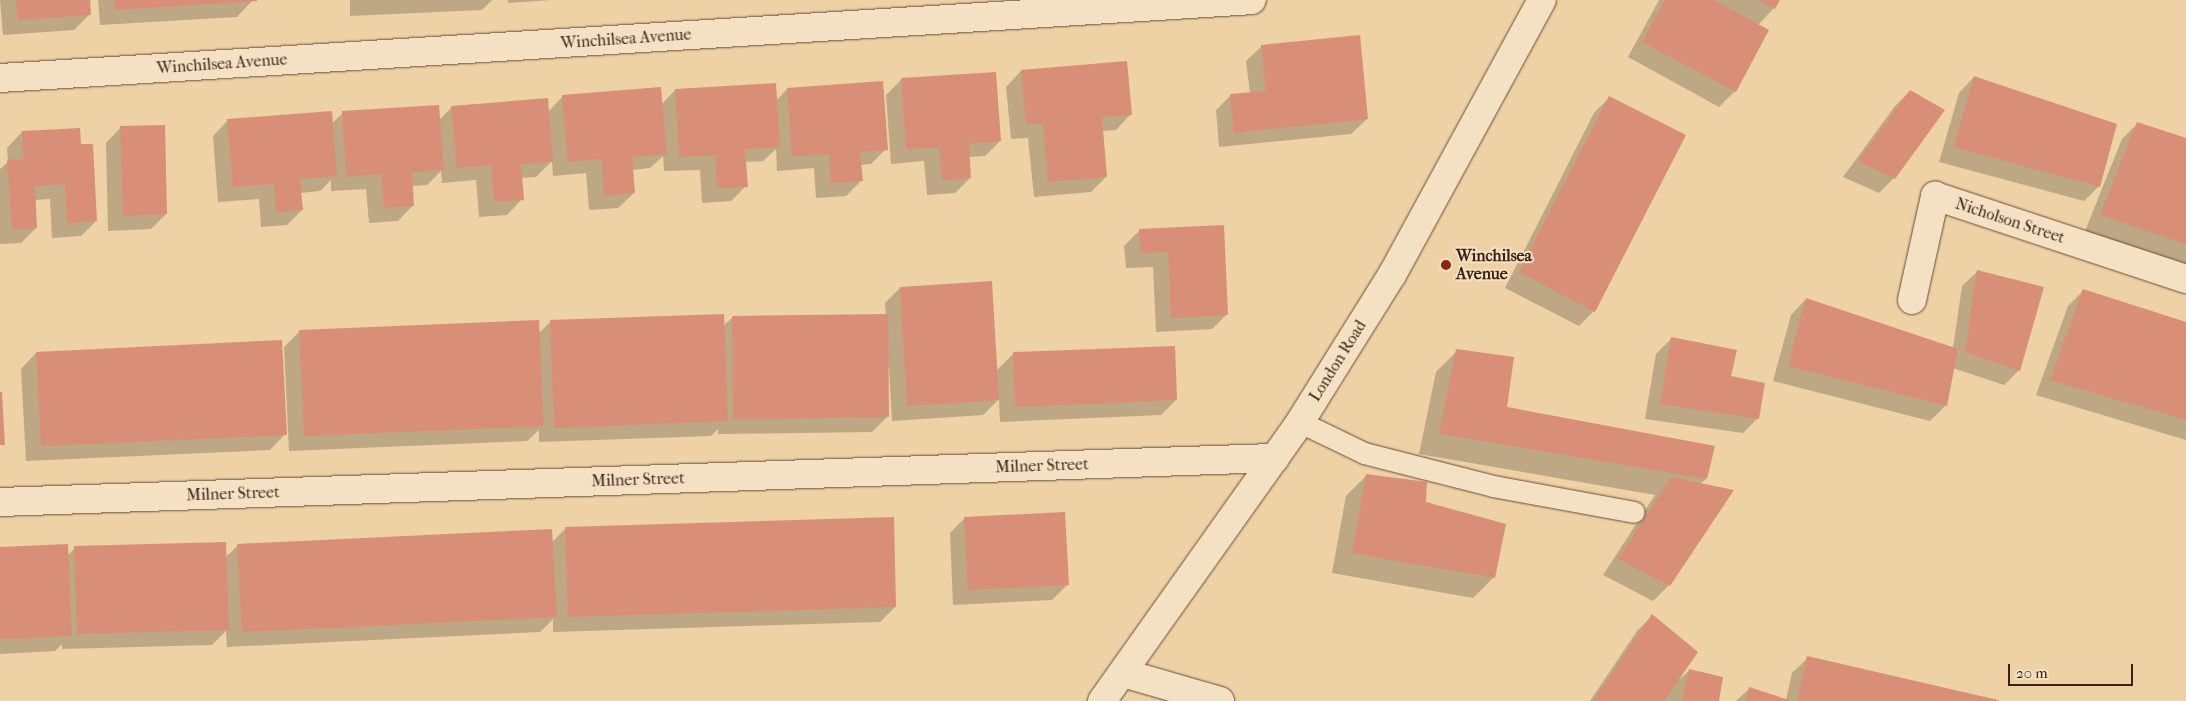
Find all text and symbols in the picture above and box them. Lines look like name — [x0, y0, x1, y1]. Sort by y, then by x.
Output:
street label: Winchilsea Avenue — [560, 25, 692, 53]
street label: Winchilsea Avenue — [156, 50, 288, 78]
street label: Nicholson Street — [1953, 194, 2067, 248]
place label: Winchilsea Avenue — [1456, 246, 1532, 284]
marker: Winchilsea Avenue — [1440, 259, 1452, 271]
street label: London Road — [1305, 317, 1371, 405]
street label: Milner Street — [995, 455, 1089, 477]
street label: Milner Street — [591, 469, 685, 491]
street label: Milner Street — [186, 483, 280, 505]
scale bar — [2011, 654, 2136, 686]
text: 20 m — [2016, 664, 2048, 682]

